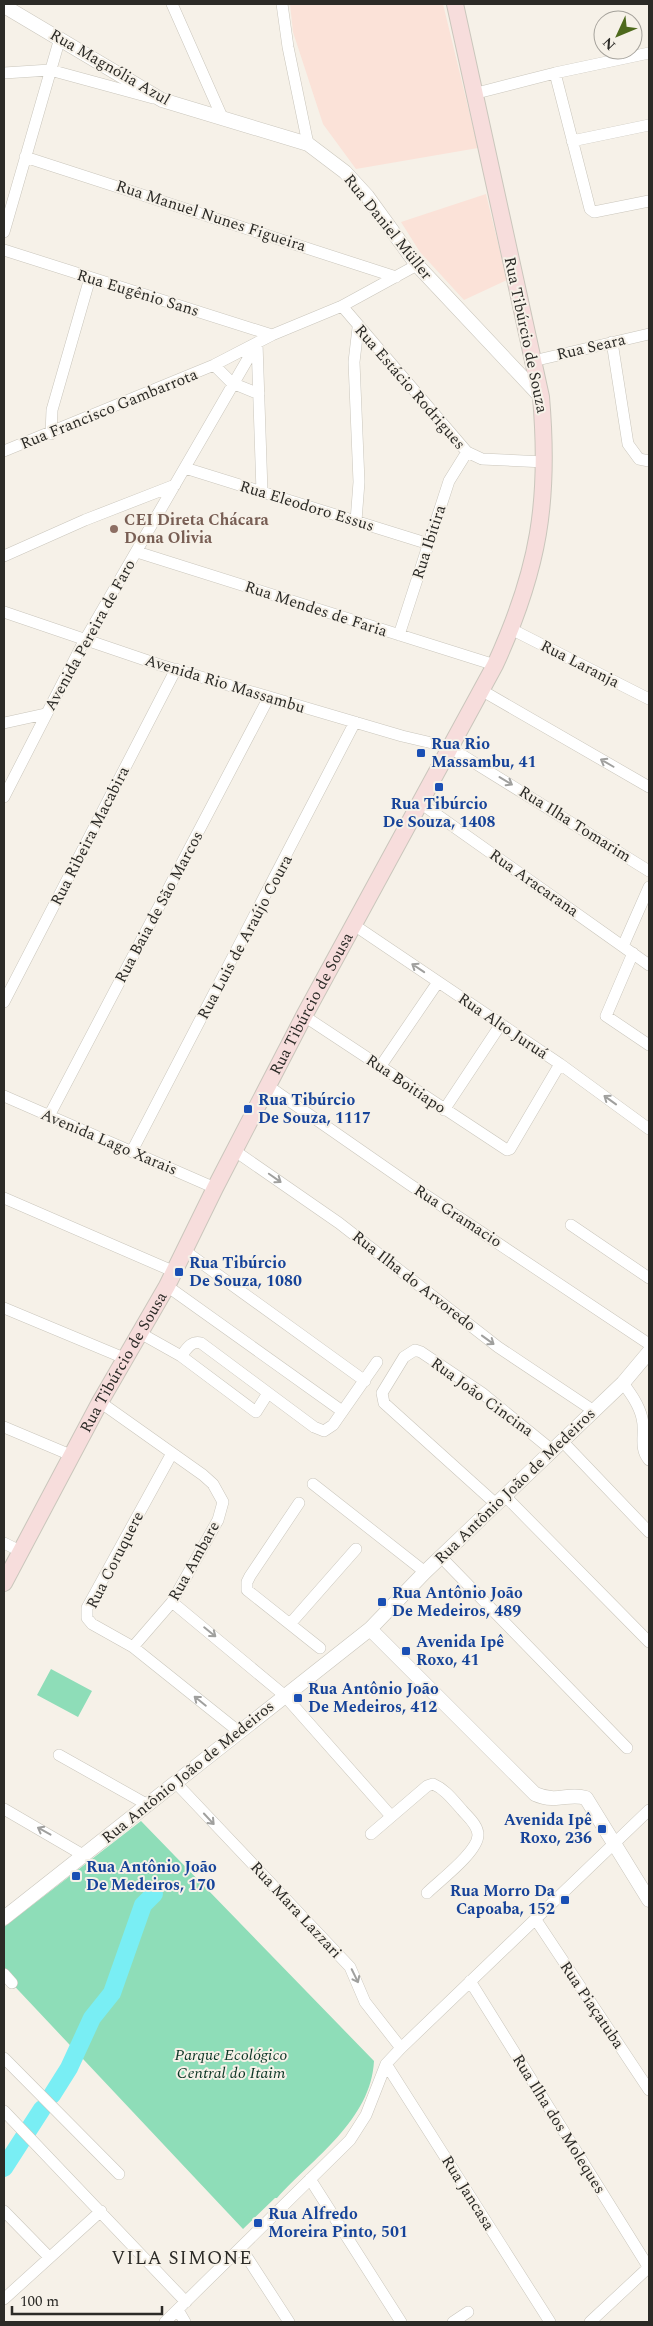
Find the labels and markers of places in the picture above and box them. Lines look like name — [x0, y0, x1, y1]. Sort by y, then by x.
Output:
place label: CEI Direta Chácara Dona Olivia — [124, 508, 270, 550]
marker: CEI Direta Chácara Dona Olivia — [108, 523, 120, 535]
place label: Rua Rio Massambu, 41 — [431, 732, 536, 774]
marker: Rua Rio Massambu, 41 — [415, 747, 427, 759]
marker: Rua Tibúrcio De Souza, 1408 — [433, 781, 445, 793]
place label: Rua Tibúrcio De Souza, 1408 — [383, 792, 495, 834]
place label: Rua Tibúrcio De Souza, 1117 — [258, 1088, 371, 1130]
marker: Rua Tibúrcio De Souza, 1117 — [242, 1103, 254, 1115]
place label: Rua Tibúrcio De Souza, 1080 — [189, 1251, 302, 1293]
marker: Rua Tibúrcio De Souza, 1080 — [173, 1266, 185, 1278]
place label: Rua Antônio João De Medeiros, 489 — [392, 1581, 523, 1623]
marker: Rua Antônio João De Medeiros, 489 — [376, 1596, 388, 1608]
place label: Avenida Ipê Roxo, 41 — [416, 1630, 504, 1672]
marker: Avenida Ipê Roxo, 41 — [400, 1645, 412, 1657]
place label: Rua Antônio João De Medeiros, 412 — [308, 1677, 439, 1719]
marker: Rua Antônio João De Medeiros, 412 — [292, 1692, 304, 1704]
place label: Avenida Ipê Roxo, 236 — [504, 1808, 592, 1850]
marker: Avenida Ipê Roxo, 236 — [596, 1823, 608, 1835]
place label: Rua Antônio João De Medeiros, 170 — [86, 1855, 217, 1897]
marker: Rua Antônio João De Medeiros, 170 — [70, 1870, 82, 1882]
place label: Rua Morro Da Capoaba, 152 — [450, 1879, 556, 1921]
marker: Rua Morro Da Capoaba, 152 — [559, 1894, 571, 1906]
place label: Rua Alfredo Moreira Pinto, 501 — [268, 2202, 408, 2244]
marker: Rua Alfredo Moreira Pinto, 501 — [252, 2217, 264, 2229]

